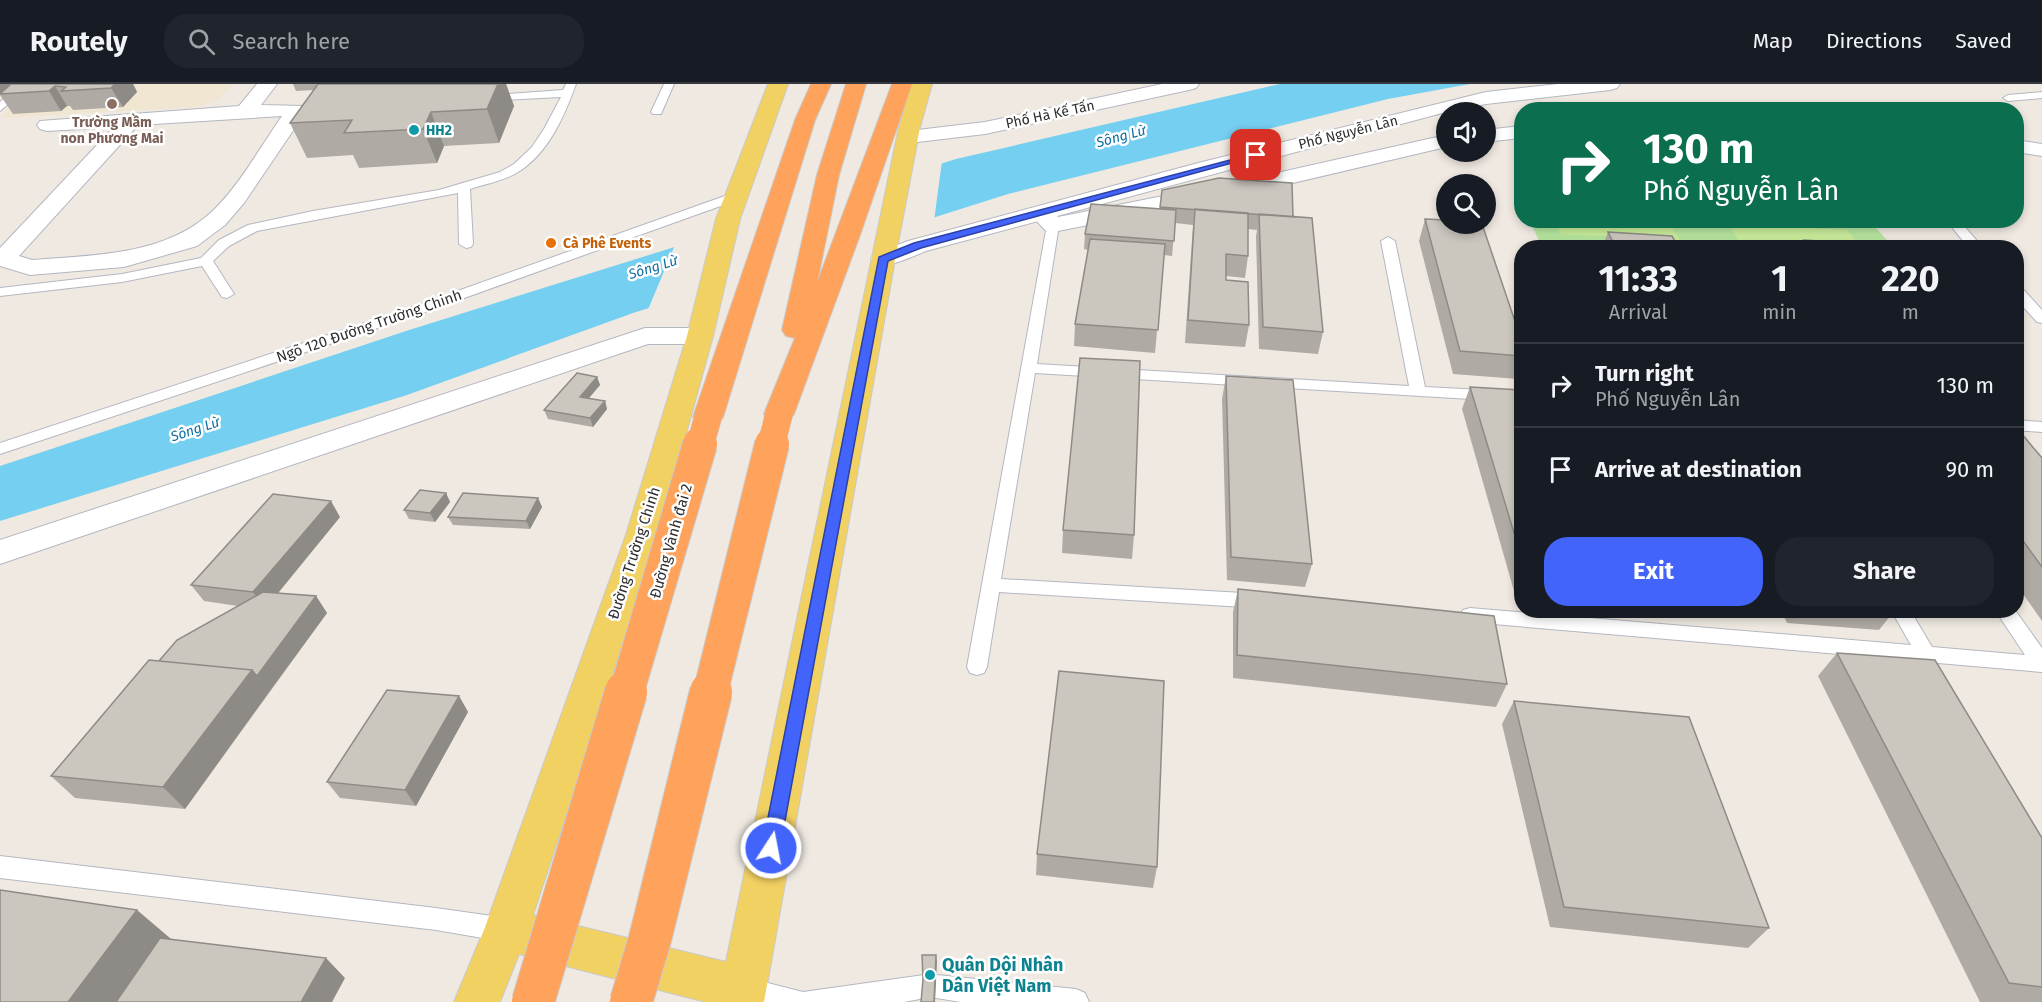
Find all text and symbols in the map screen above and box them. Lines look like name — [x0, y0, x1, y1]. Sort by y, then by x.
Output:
search box — [164, 14, 584, 68]
text: Routely — [30, 25, 128, 58]
icon: search — [185, 25, 218, 58]
text: Search here — [233, 28, 350, 55]
text: Map — [1753, 28, 1793, 54]
text: Directions — [1826, 28, 1922, 54]
text: Saved — [1955, 28, 2012, 54]
street label: Phố Hà Kế Tấn — [1004, 96, 1096, 132]
marker: Trường Mầm non Phương Mai — [105, 97, 119, 111]
map controls — [1436, 102, 1496, 234]
button: sound — [1436, 102, 1496, 162]
street label: Phố Nguyễn Lân — [1296, 111, 1400, 153]
place label: Trường Mầm non Phương Mai — [60, 112, 164, 147]
place label: HH2 — [426, 122, 452, 139]
water label: Sông Lừ — [1093, 122, 1148, 152]
marker: HH2 — [407, 123, 421, 137]
text: 130 m — [1643, 124, 1754, 174]
icon: right — [1544, 126, 1622, 204]
pin — [1230, 129, 1281, 180]
icon: arrive — [1239, 138, 1272, 171]
button: search — [1436, 174, 1496, 234]
text: Phố Nguyễn Lân — [1643, 175, 1839, 207]
place label: Cà Phê Events — [563, 235, 652, 252]
marker: Cà Phê Events — [544, 236, 558, 250]
water label: Sông Lừ — [625, 252, 680, 283]
text: 11:33 — [1598, 257, 1678, 301]
text: 1 — [1771, 257, 1788, 301]
text: 220 — [1881, 257, 1940, 301]
street label: Ngõ 120 Đường Trường Chinh — [274, 286, 464, 366]
text: Arrival — [1609, 300, 1667, 324]
text: min — [1762, 300, 1797, 324]
text: m — [1902, 300, 1919, 324]
text: Turn right — [1595, 360, 1694, 387]
icon: right — [1544, 369, 1577, 402]
text: 130 m — [1937, 372, 1994, 399]
text: Phố Nguyễn Lân — [1595, 387, 1740, 411]
water label: Sông Lừ — [167, 413, 222, 446]
icon: arrive — [1544, 453, 1577, 486]
text: Arrive at destination — [1595, 456, 1802, 483]
text: 90 m — [1945, 456, 1994, 483]
street label: Đường Vành đai 2 — [646, 482, 696, 600]
street label: Đường Trường Chinh — [604, 484, 664, 622]
button: Exit — [1544, 537, 1763, 606]
button: Share — [1775, 537, 1994, 606]
position arrow — [739, 816, 803, 880]
place label: Quân Dội Nhân Dân Việt Nam — [942, 954, 1063, 997]
marker: Quân Dội Nhân Dân Việt Nam — [923, 968, 937, 982]

